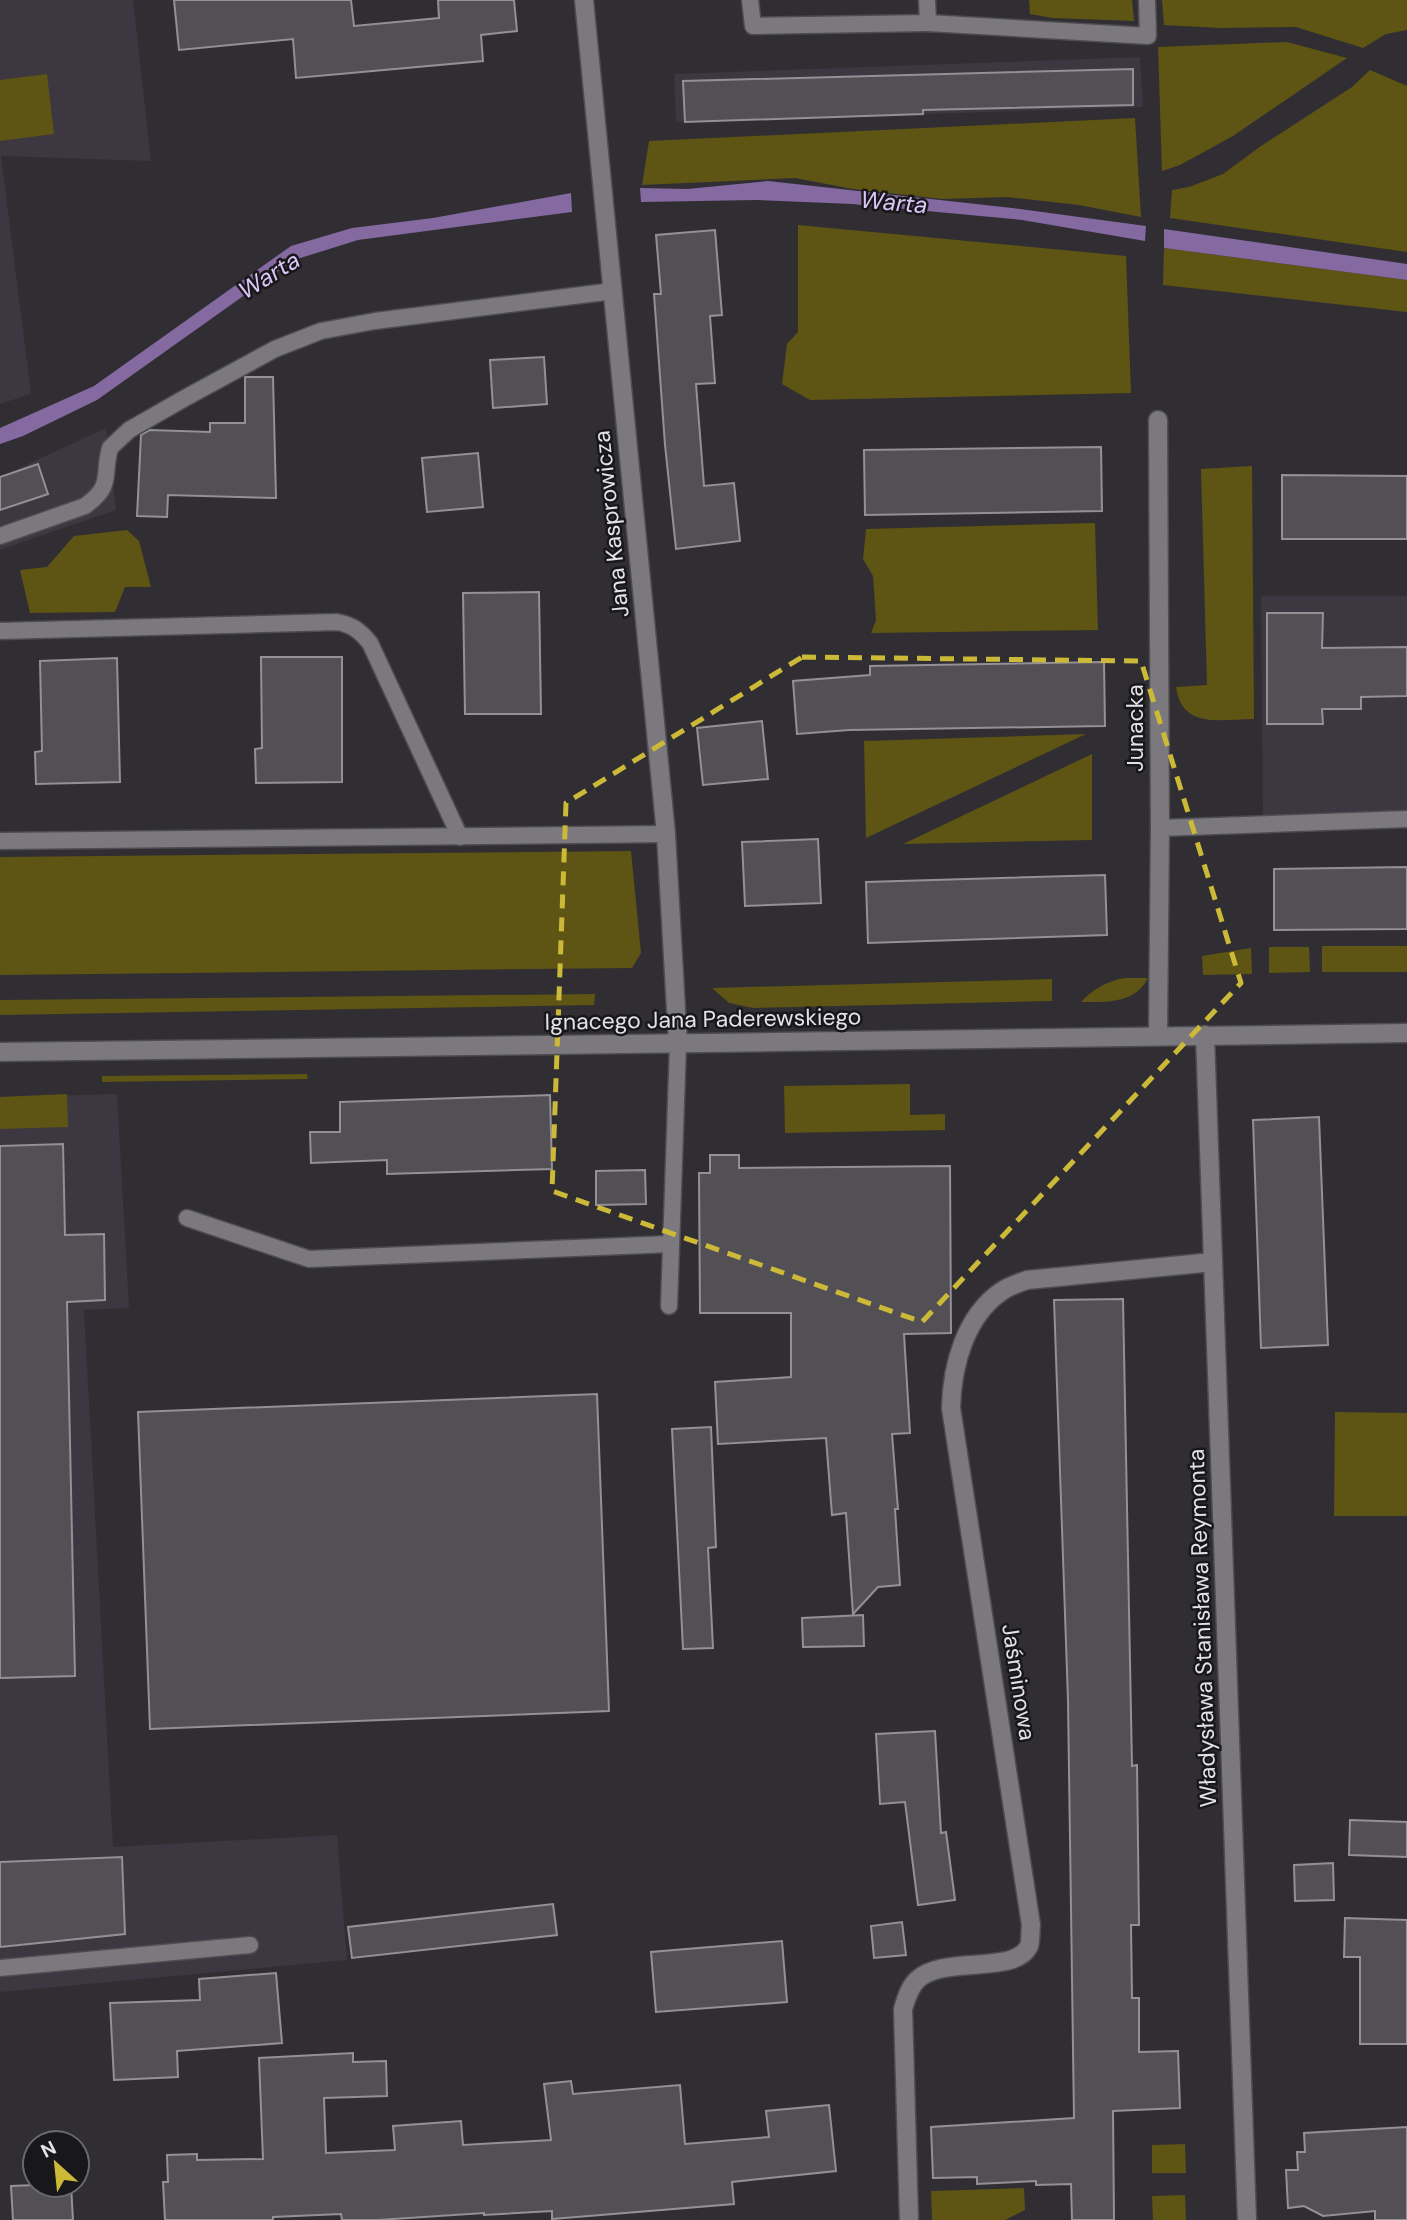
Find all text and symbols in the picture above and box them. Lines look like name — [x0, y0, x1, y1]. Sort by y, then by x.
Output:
water label: Warta — [859, 184, 929, 220]
water label: Warta — [232, 244, 306, 306]
street label: Jana Kasprowicza — [586, 429, 636, 619]
street label: Junacka — [1120, 684, 1150, 772]
street label: Ignacego Jana Paderewskiego — [544, 1001, 862, 1037]
street label: Władysława Stanisława Reymonta — [1181, 1448, 1223, 1808]
street label: Jaśminowa — [995, 1622, 1043, 1742]
north arrow — [21, 2129, 91, 2199]
text: N — [37, 2135, 60, 2164]

